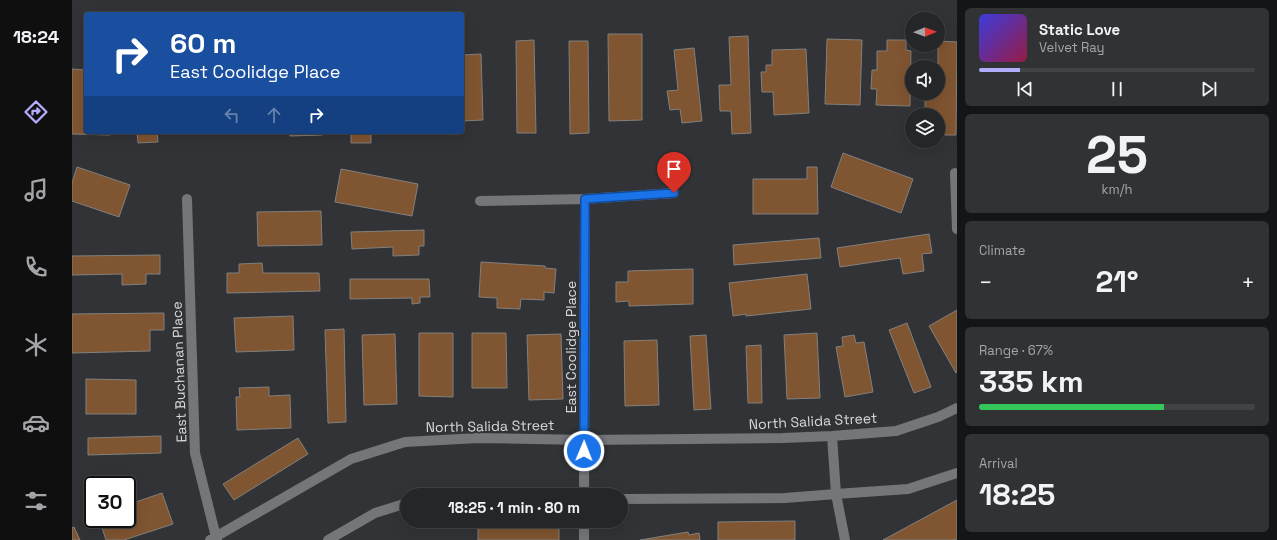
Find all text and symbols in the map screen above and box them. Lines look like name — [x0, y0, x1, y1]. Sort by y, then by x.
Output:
north arrow — [905, 12, 945, 52]
map controls — [905, 12, 945, 148]
text: Static Love — [1039, 20, 1120, 39]
text: 18:24 — [13, 25, 59, 48]
text: 60 m — [170, 25, 236, 61]
icon: right — [104, 28, 156, 80]
text: Velvet Ray — [1039, 39, 1104, 56]
text: East Coolidge Place — [170, 60, 340, 83]
button: sound — [905, 60, 945, 100]
icon: previous — [1014, 78, 1036, 100]
icon: pause — [1106, 78, 1128, 100]
icon: next — [1198, 78, 1220, 100]
icon: directions — [22, 98, 50, 126]
icon: left — [221, 104, 243, 126]
icon: ahead — [263, 104, 285, 126]
icon: right — [305, 104, 327, 126]
button: layers — [905, 108, 945, 148]
text: 25 — [1086, 122, 1148, 188]
pin — [657, 152, 691, 193]
icon: arrive — [663, 158, 685, 180]
icon: music — [22, 176, 50, 204]
text: km/h — [1102, 181, 1132, 198]
text: Climate — [979, 242, 1025, 259]
icon: phone — [22, 253, 50, 281]
text: 21° — [1095, 262, 1139, 301]
text: − — [979, 268, 993, 296]
text: + — [1241, 268, 1255, 296]
street label: East Coolidge Place — [562, 281, 580, 413]
street label: East Buchanan Place — [168, 301, 190, 443]
icon: climate — [22, 331, 50, 359]
text: Range · 67% — [979, 342, 1053, 359]
text: 335 km — [979, 362, 1084, 401]
icon: car — [22, 409, 50, 437]
street label: North Salida Street — [748, 409, 878, 433]
street label: North Salida Street — [425, 416, 555, 436]
position arrow — [563, 430, 605, 472]
text: Arrival — [979, 455, 1018, 472]
text: 18:25 — [979, 475, 1055, 514]
speed limit sign: 30 — [84, 476, 136, 528]
icon: filters — [22, 487, 50, 515]
text: 18:25 · 1 min · 80 m — [448, 498, 580, 517]

